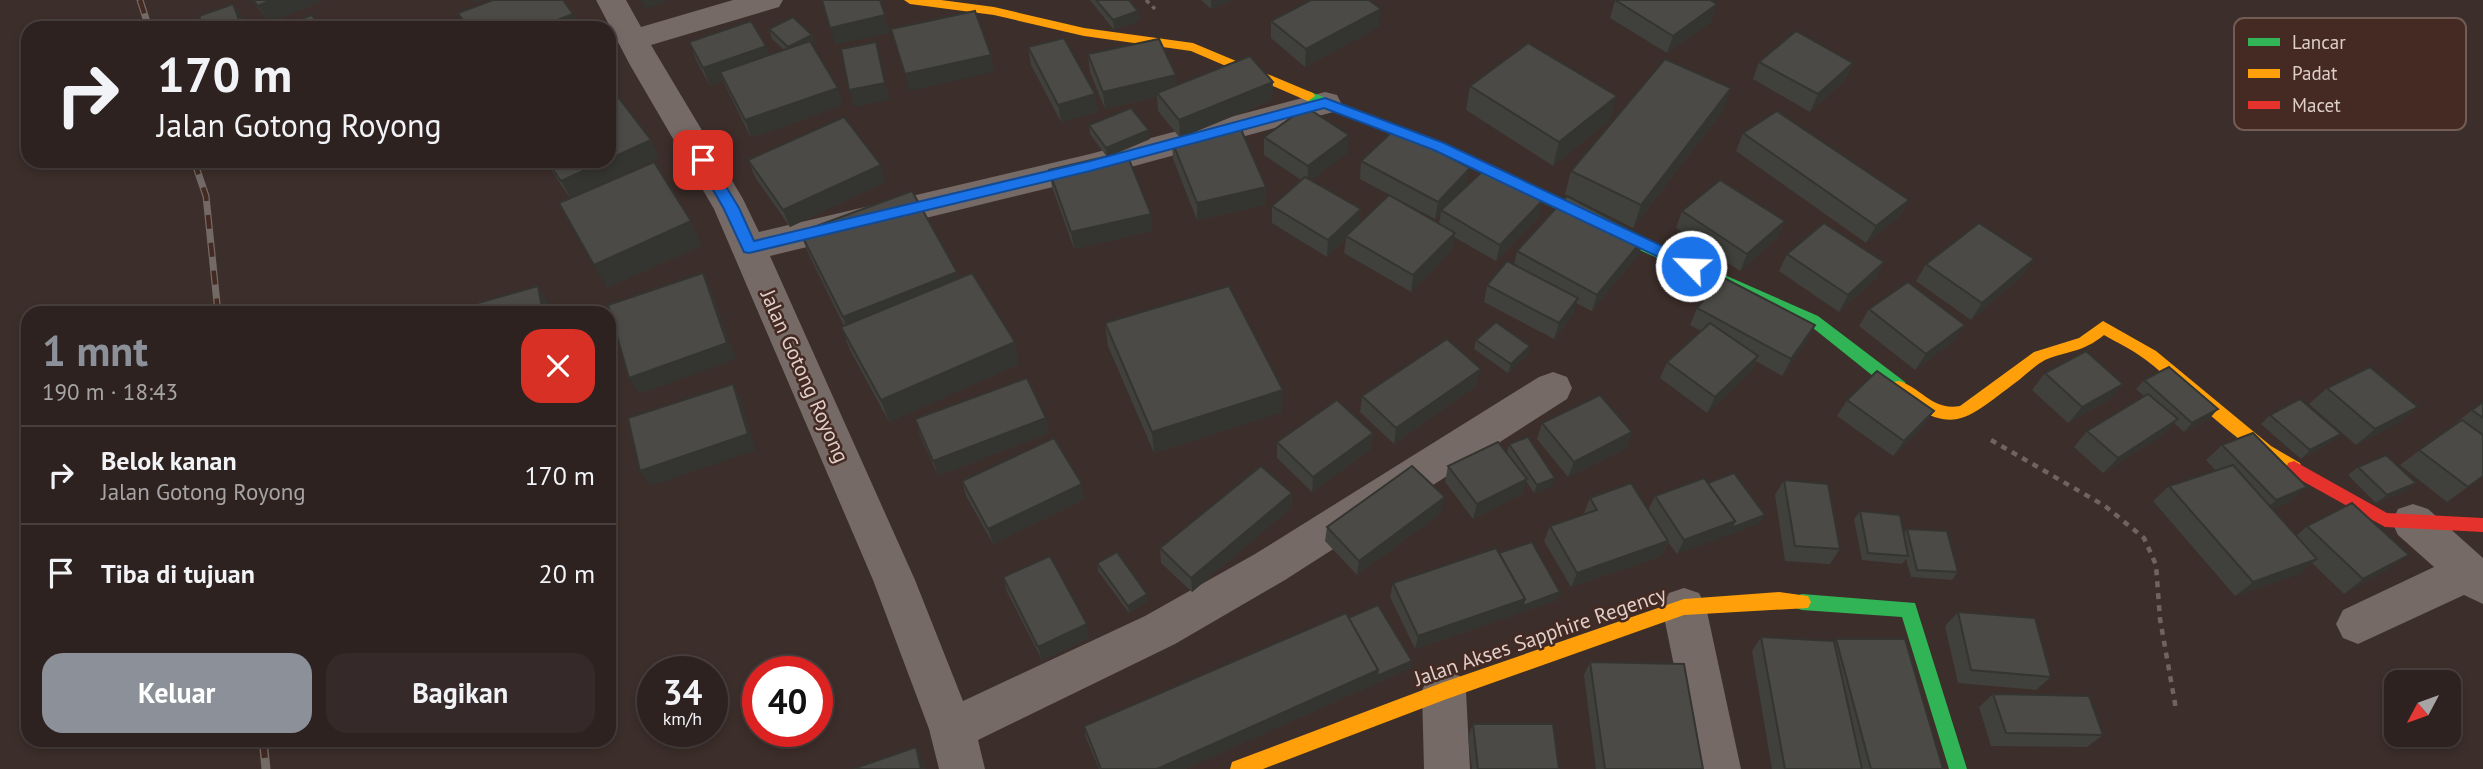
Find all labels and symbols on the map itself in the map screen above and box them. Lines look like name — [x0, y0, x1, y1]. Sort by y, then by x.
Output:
legend — [2234, 18, 2466, 130]
text: Lancar — [2292, 30, 2346, 54]
text: Padat — [2292, 61, 2338, 85]
text: Macet — [2292, 93, 2341, 117]
pin — [673, 130, 733, 190]
position arrow — [1654, 229, 1728, 303]
street label: Jalan Gotong Royong — [754, 284, 855, 467]
street label: Jalan Akses Sapphire Regency — [1409, 580, 1670, 692]
speed limit sign: 40 — [742, 656, 833, 747]
north arrow — [2384, 670, 2460, 747]

